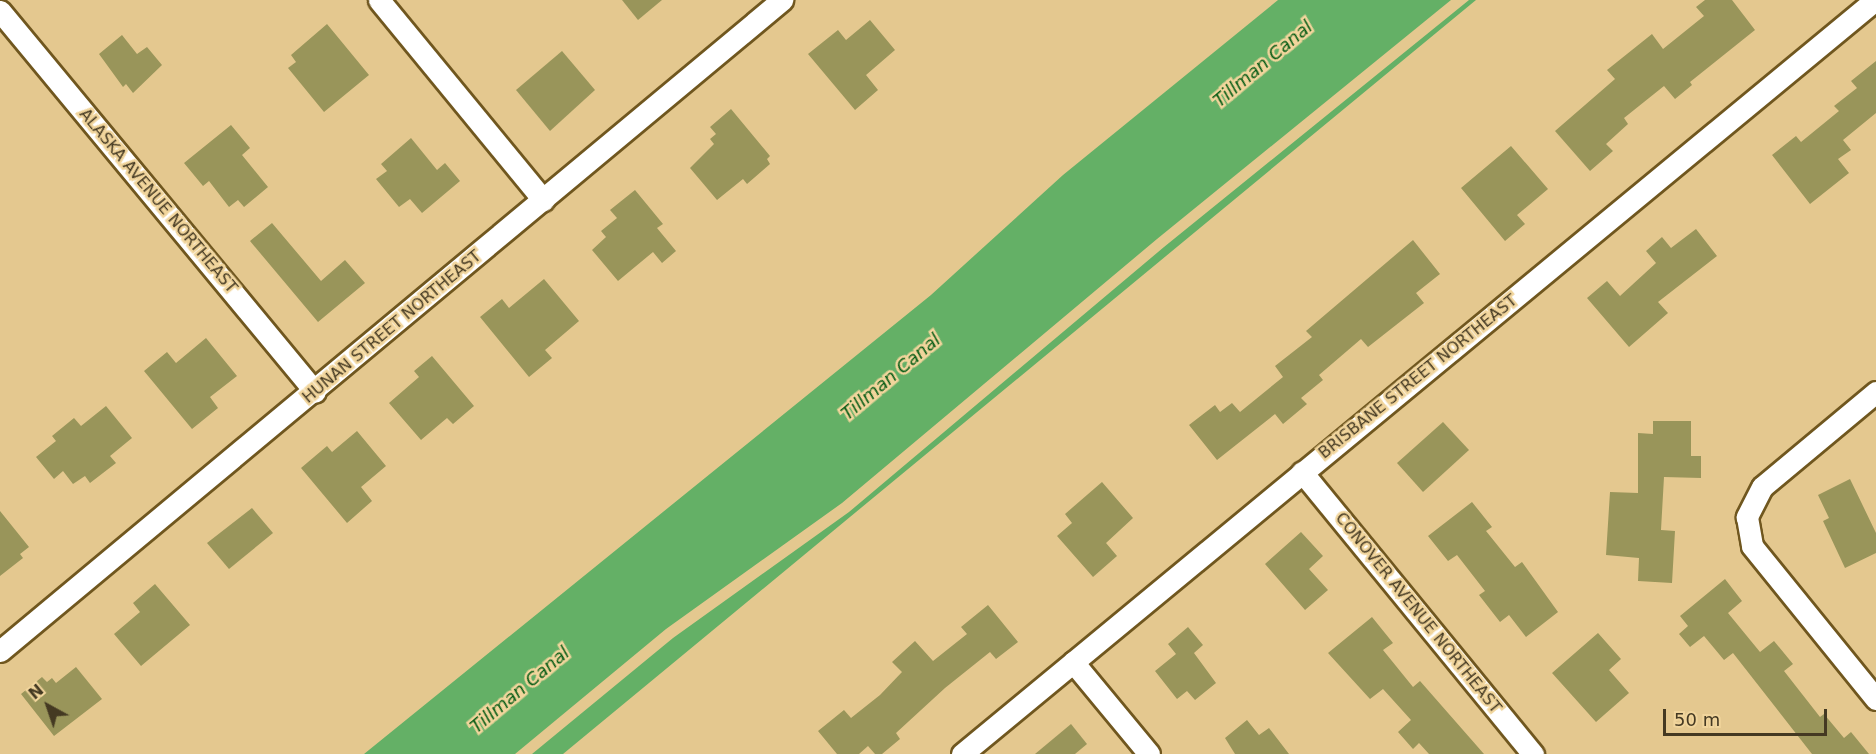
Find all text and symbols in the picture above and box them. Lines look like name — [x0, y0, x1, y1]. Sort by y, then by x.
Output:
water label: Tillman Canal — [1209, 16, 1317, 112]
street label: ALASKA AVENUE NORTHEAST — [75, 105, 241, 297]
street label: HUNAN STREET NORTHEAST — [299, 247, 485, 407]
street label: BRISBANE STREET NORTHEAST — [1315, 291, 1521, 463]
water label: Tillman Canal — [837, 329, 945, 425]
street label: CONOVER AVENUE NORTHEAST — [1331, 509, 1505, 717]
water label: Tillman Canal — [466, 642, 574, 738]
north arrow — [18, 676, 78, 736]
text: N — [25, 680, 47, 703]
scale bar — [1666, 697, 1830, 735]
text: 50 m — [1674, 709, 1720, 730]

